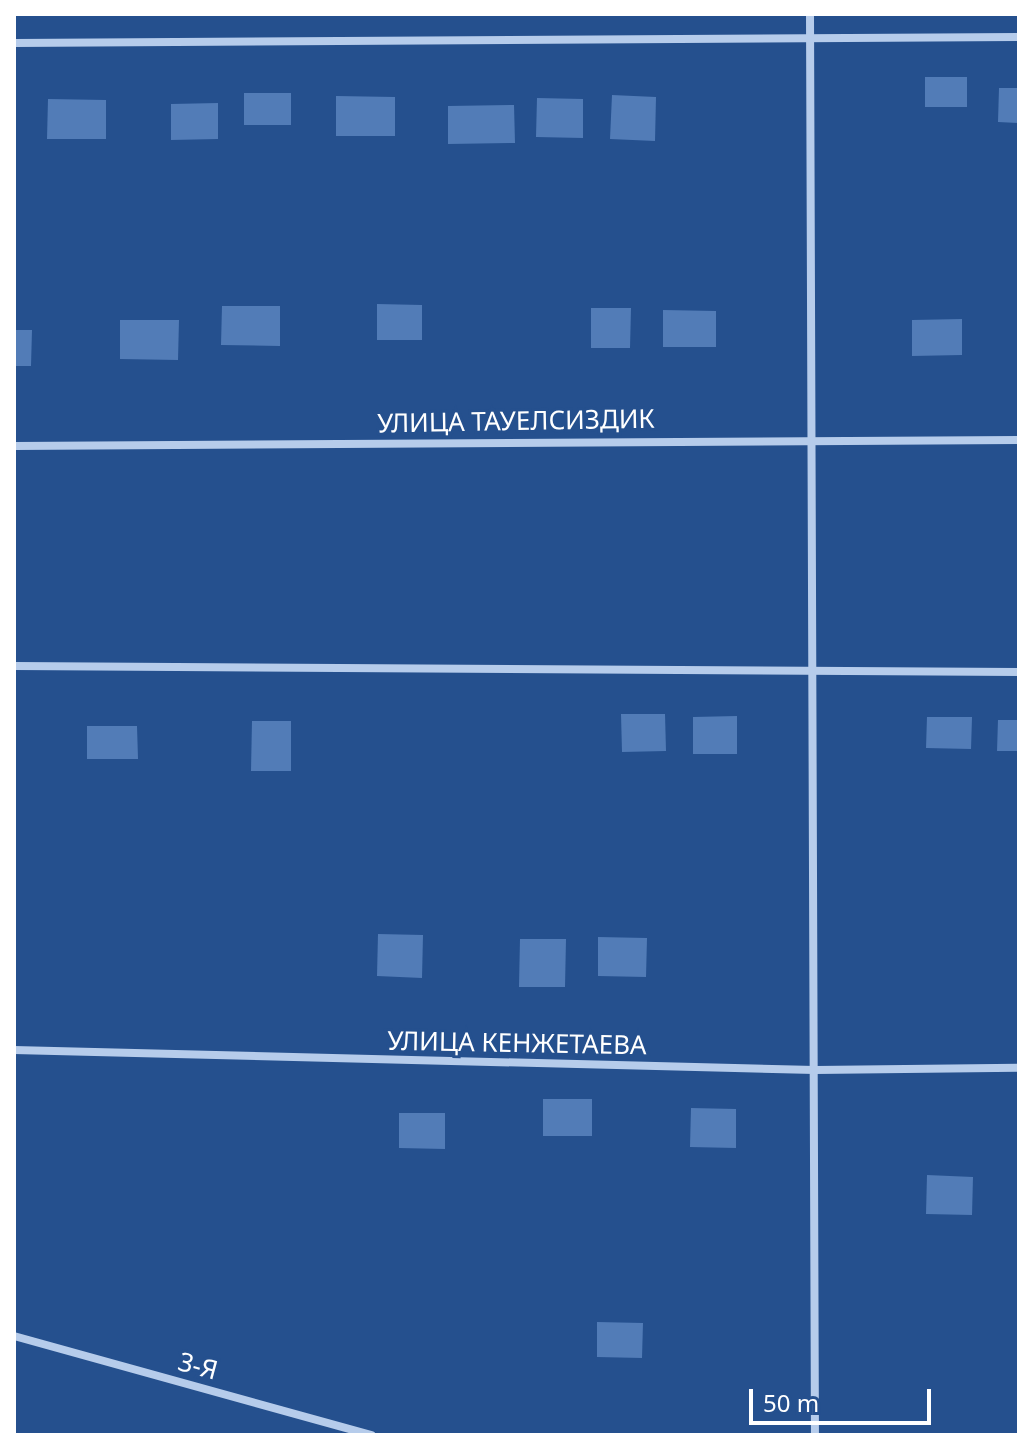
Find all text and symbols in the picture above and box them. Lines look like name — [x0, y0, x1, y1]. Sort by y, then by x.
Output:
street label: УЛИЦА ТАУЕЛСИЗДИК — [377, 403, 655, 439]
street label: УЛИЦА КЕНЖЕТАЕВА — [387, 1025, 647, 1061]
street label: 3-Я — [175, 1346, 221, 1386]
scale bar — [753, 1373, 935, 1423]
text: 50 m — [763, 1386, 819, 1419]

